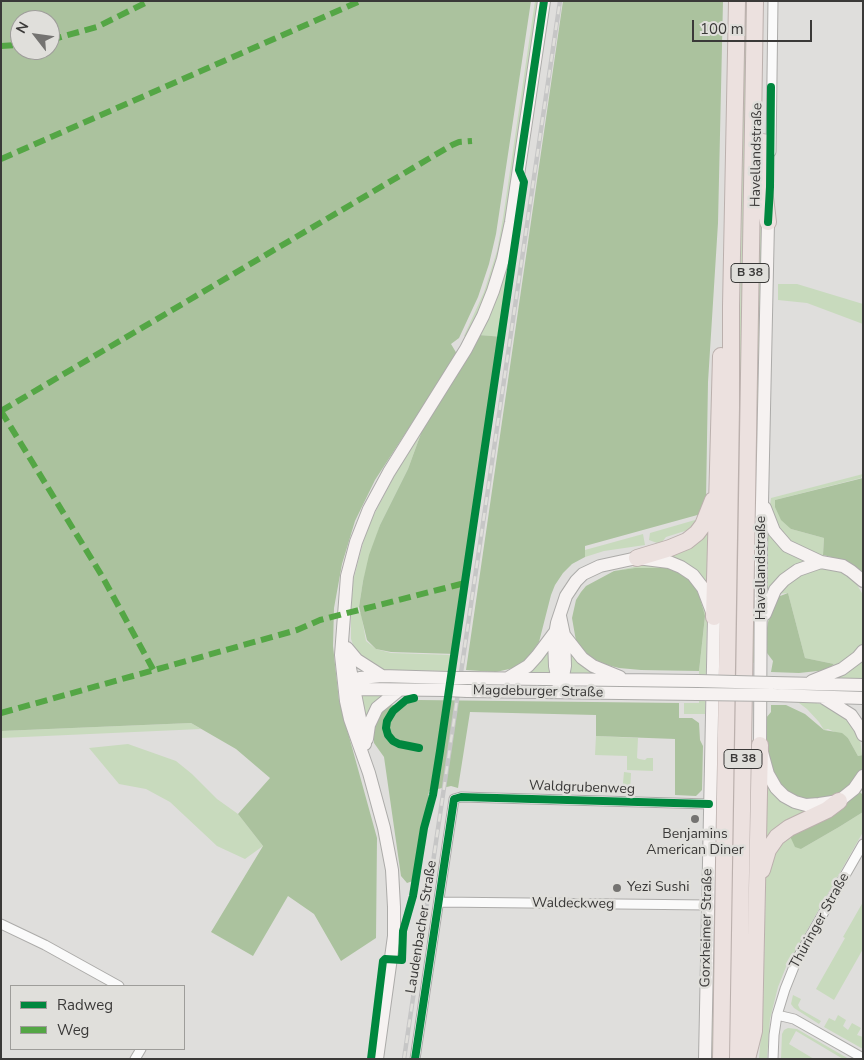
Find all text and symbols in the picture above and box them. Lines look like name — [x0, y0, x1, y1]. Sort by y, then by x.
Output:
north arrow — [10, 10, 60, 60]
scale bar — [694, 10, 814, 42]
text: N — [12, 18, 33, 37]
text: 100 m — [700, 19, 744, 39]
street label: Havellandstraße — [748, 103, 766, 207]
road number: B 38 — [731, 264, 769, 282]
street label: Havellandstraße — [754, 516, 770, 620]
street label: Magdeburger Straße — [473, 682, 603, 702]
road number: B 38 — [724, 750, 762, 769]
street label: Waldgrubenweg — [529, 778, 635, 798]
marker: Benjamins American Diner — [689, 813, 701, 825]
place label: Benjamins American Diner — [646, 827, 744, 860]
street label: Laudenbacher Straße — [403, 859, 441, 995]
street label: Gorxheimer Straße — [698, 868, 716, 988]
street label: Thüringer Straße — [787, 870, 853, 972]
place label: Yezi Sushi — [627, 880, 689, 896]
marker: Yezi Sushi — [611, 882, 623, 894]
street label: Waldeckweg — [532, 895, 614, 913]
legend — [10, 985, 185, 1050]
text: Radweg — [57, 995, 113, 1015]
text: Weg — [57, 1020, 89, 1040]

